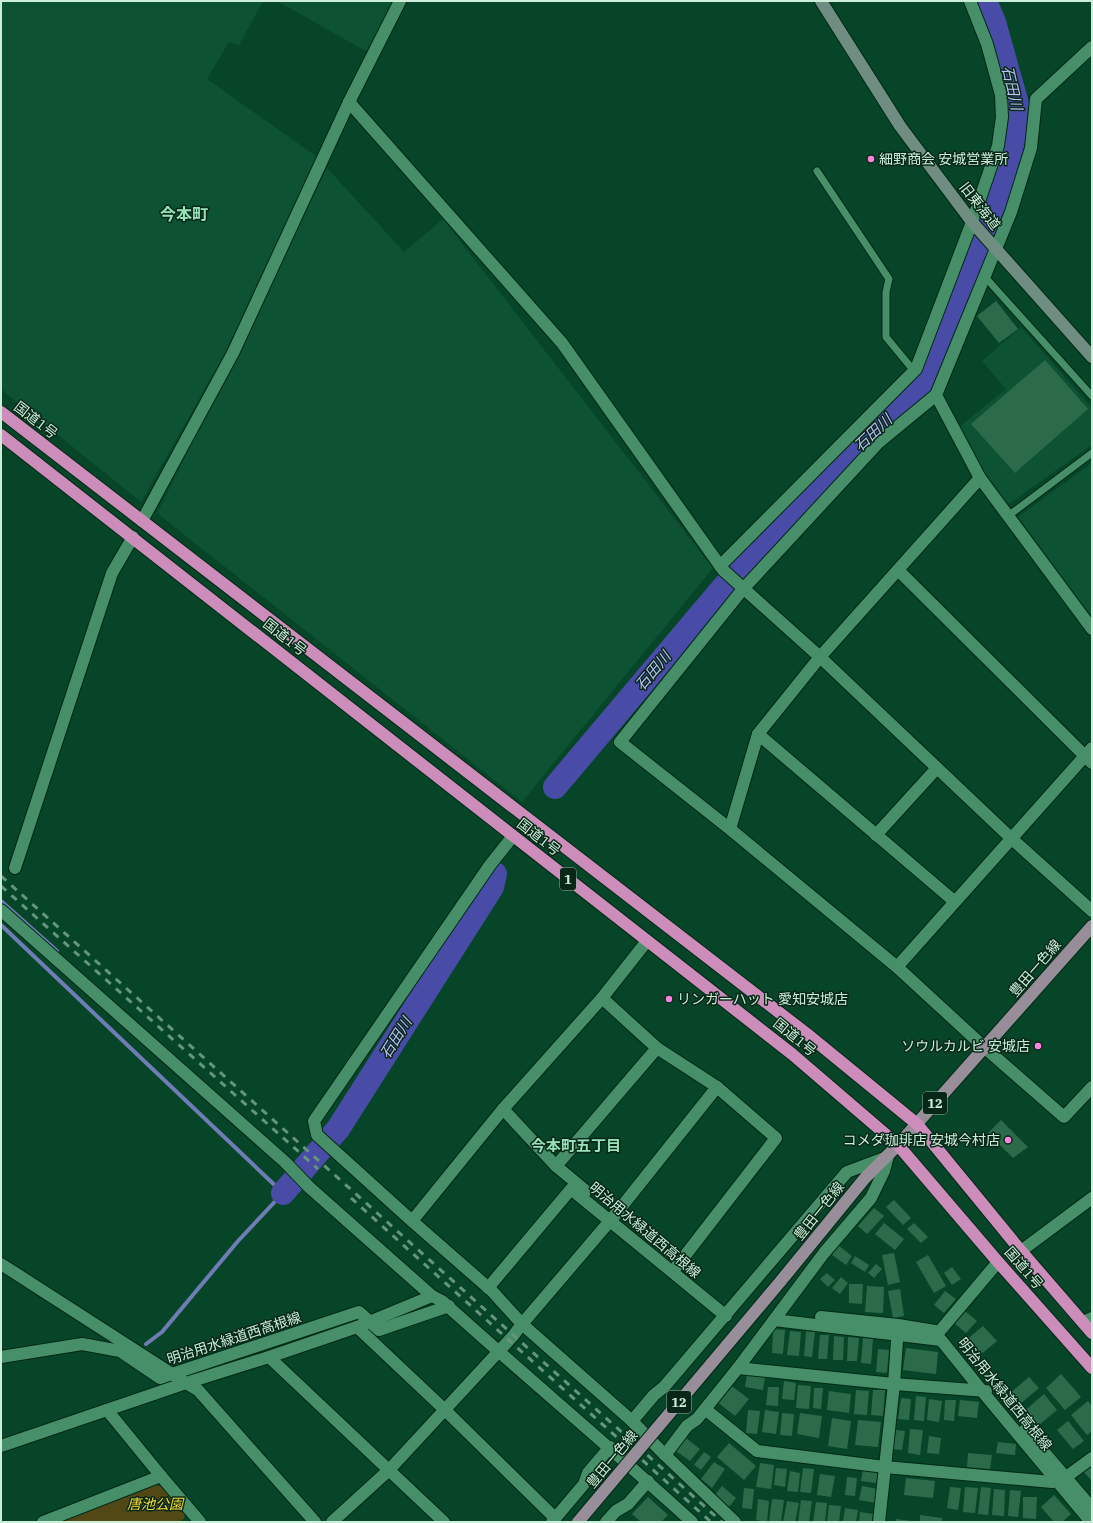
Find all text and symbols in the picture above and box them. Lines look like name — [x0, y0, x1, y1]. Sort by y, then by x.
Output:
water label: 石田川 — [998, 64, 1027, 114]
place label: 細野商会 安城営業所 — [879, 150, 1008, 168]
marker: 細野商会 安城営業所 — [866, 154, 876, 164]
street label: 旧東海道 — [956, 178, 1004, 234]
district label: 今本町 — [160, 204, 208, 224]
street label: 国道1号 — [11, 397, 61, 443]
water label: 石田川 — [850, 409, 897, 455]
street label: 国道1号 — [260, 614, 310, 660]
water label: 石田川 — [631, 646, 676, 694]
street label: 国道1号 — [514, 814, 564, 860]
road number: 1 — [560, 868, 576, 890]
street label: 豊田一色線 — [1005, 936, 1065, 1000]
place label: リンガーハット 愛知安城店 — [677, 990, 848, 1008]
marker: リンガーハット 愛知安城店 — [664, 994, 674, 1004]
water label: 石田川 — [376, 1012, 417, 1062]
street label: 国道1号 — [770, 1014, 820, 1060]
place label: ソウルカルビ 安城店 — [901, 1037, 1030, 1055]
marker: ソウルカルビ 安城店 — [1033, 1041, 1043, 1051]
road number: 12 — [923, 1092, 947, 1114]
place label: コメダ珈琲店 安城今村店 — [843, 1131, 1000, 1149]
marker: コメダ珈琲店 安城今村店 — [1003, 1135, 1013, 1145]
district label: 今本町五丁目 — [531, 1136, 621, 1155]
street label: 明治用水緑道西高根線 — [586, 1178, 704, 1282]
street label: 豊田一色線 — [790, 1178, 848, 1244]
street label: 国道1号 — [1001, 1243, 1047, 1293]
street label: 明治用水緑道西高根線 — [165, 1308, 303, 1368]
street label: 明治用水緑道西高根線 — [954, 1334, 1056, 1454]
road number: 12 — [667, 1391, 691, 1413]
street label: 豊田一色線 — [583, 1426, 641, 1492]
park label: 唐池公園 — [127, 1495, 185, 1513]

